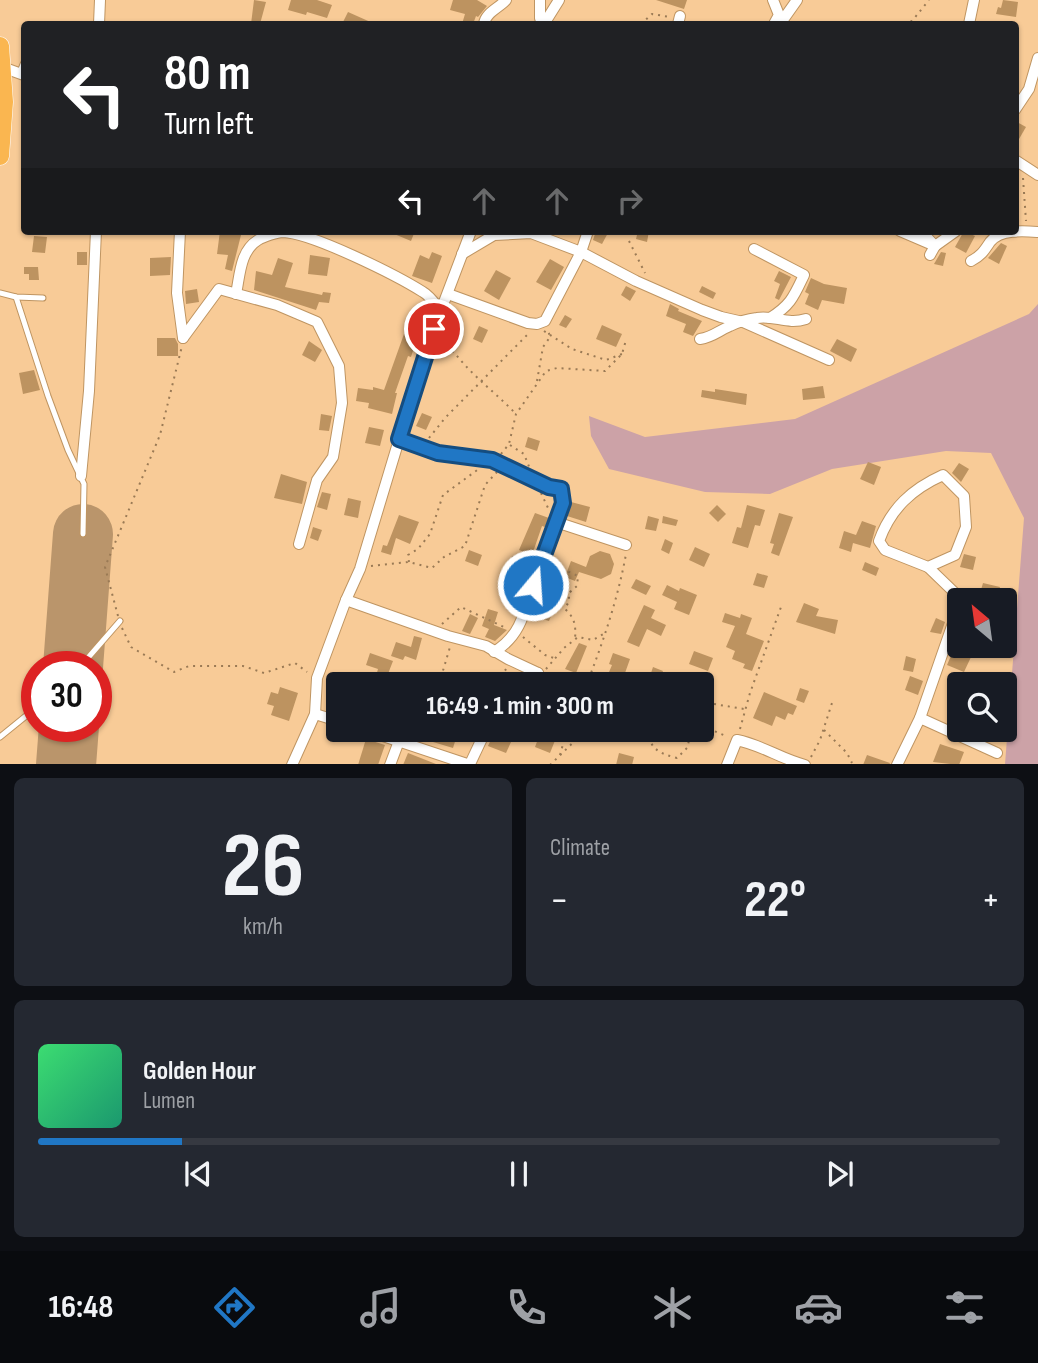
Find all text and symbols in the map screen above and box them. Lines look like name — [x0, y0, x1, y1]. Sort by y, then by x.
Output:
text: 80 m — [164, 45, 251, 104]
icon: left — [49, 49, 140, 140]
text: Turn left — [164, 105, 254, 144]
icon: left — [392, 182, 430, 220]
icon: ahead — [465, 182, 503, 220]
icon: ahead — [538, 182, 576, 220]
icon: right — [611, 182, 649, 220]
pin — [404, 299, 464, 359]
icon: arrive — [415, 310, 453, 348]
position arrow — [496, 548, 570, 622]
north arrow — [947, 588, 1017, 658]
map controls — [947, 588, 1017, 742]
speed limit sign: 30 — [21, 651, 112, 742]
button: search — [947, 672, 1017, 742]
text: 16:49 · 1 min · 300 m — [426, 691, 614, 722]
text: 26 — [222, 813, 304, 922]
text: Climate — [550, 834, 610, 862]
text: 22° — [744, 869, 806, 932]
text: − — [550, 878, 569, 923]
text: + — [981, 878, 1000, 923]
text: km/h — [243, 913, 283, 941]
text: Golden Hour — [143, 1056, 256, 1087]
text: Lumen — [143, 1087, 195, 1115]
icon: previous — [179, 1155, 217, 1193]
icon: pause — [500, 1155, 538, 1193]
icon: next — [821, 1155, 859, 1193]
icon: directions — [210, 1283, 259, 1332]
icon: music — [356, 1283, 405, 1332]
icon: phone — [502, 1283, 551, 1332]
icon: climate — [648, 1283, 697, 1332]
icon: car — [794, 1283, 843, 1332]
icon: filters — [940, 1283, 989, 1332]
text: 16:48 — [49, 1288, 113, 1327]

